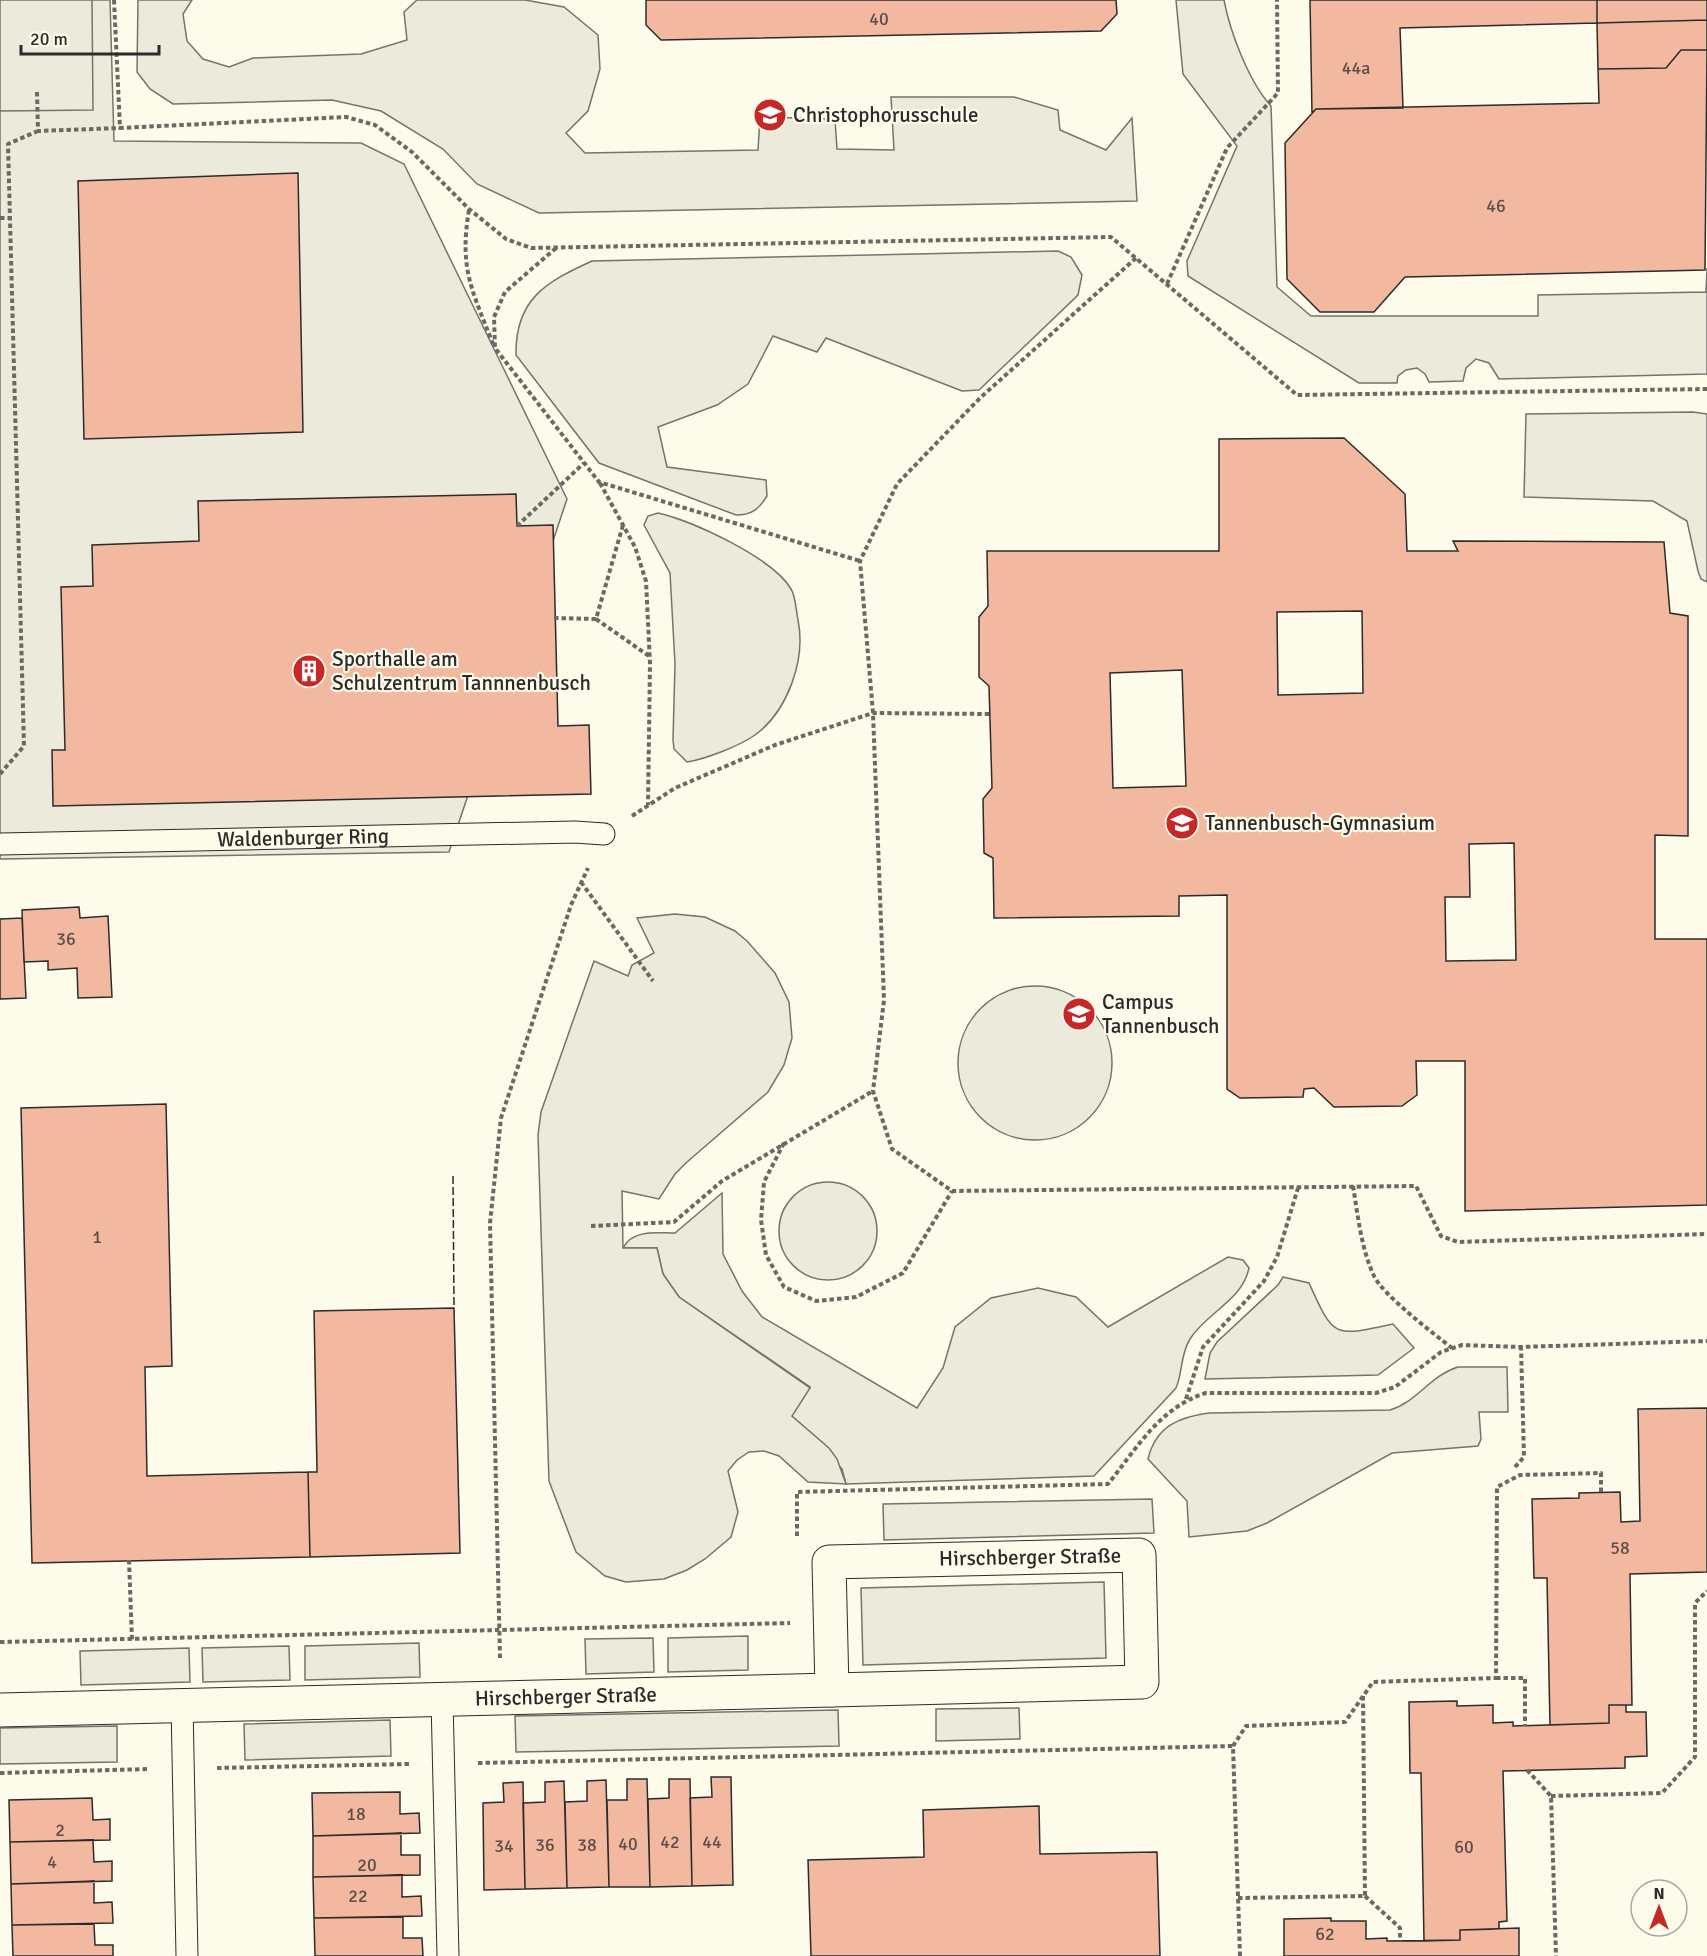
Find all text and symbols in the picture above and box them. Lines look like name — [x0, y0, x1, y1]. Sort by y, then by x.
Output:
house number: 40 — [869, 8, 889, 30]
scale bar — [21, 18, 159, 56]
text: 20 m — [30, 28, 68, 50]
house number: 44a — [1342, 57, 1370, 79]
school or university icon: Christophorusschule — [752, 97, 788, 133]
place label: Christophorusschule — [793, 102, 979, 128]
house number: 46 — [1486, 195, 1506, 217]
place label: Sporthalle am Schulzentrum Tannnenbusch — [332, 646, 591, 696]
building icon: Sporthalle am Schulzentrum Tannnenbusch — [291, 653, 327, 689]
school or university icon: Tannenbusch-Gymnasium — [1164, 805, 1200, 841]
place label: Tannenbusch-Gymnasium — [1205, 810, 1435, 836]
street label: Waldenburger Ring — [217, 823, 389, 852]
house number: 36 — [56, 928, 76, 950]
place label: Campus Tannenbusch — [1102, 989, 1219, 1039]
school or university icon: Campus Tannenbusch — [1061, 996, 1097, 1032]
house number: 1 — [92, 1226, 102, 1248]
house number: 58 — [1610, 1537, 1630, 1559]
street label: Hirschberger Straße — [939, 1542, 1121, 1572]
street label: Hirschberger Straße — [474, 1681, 657, 1712]
house number: 18 — [346, 1803, 366, 1825]
house number: 2 — [55, 1819, 65, 1841]
house number: 42 — [660, 1831, 680, 1853]
house number: 44 — [702, 1831, 722, 1853]
house number: 40 — [618, 1833, 638, 1855]
house number: 36 — [535, 1834, 555, 1856]
house number: 38 — [577, 1834, 597, 1856]
house number: 34 — [494, 1835, 514, 1857]
house number: 60 — [1454, 1836, 1474, 1858]
house number: 4 — [47, 1851, 57, 1873]
house number: 20 — [357, 1854, 377, 1876]
north arrow — [1629, 1878, 1689, 1938]
text: N — [1653, 1884, 1665, 1904]
house number: 22 — [348, 1885, 368, 1907]
house number: 62 — [1315, 1923, 1335, 1945]

